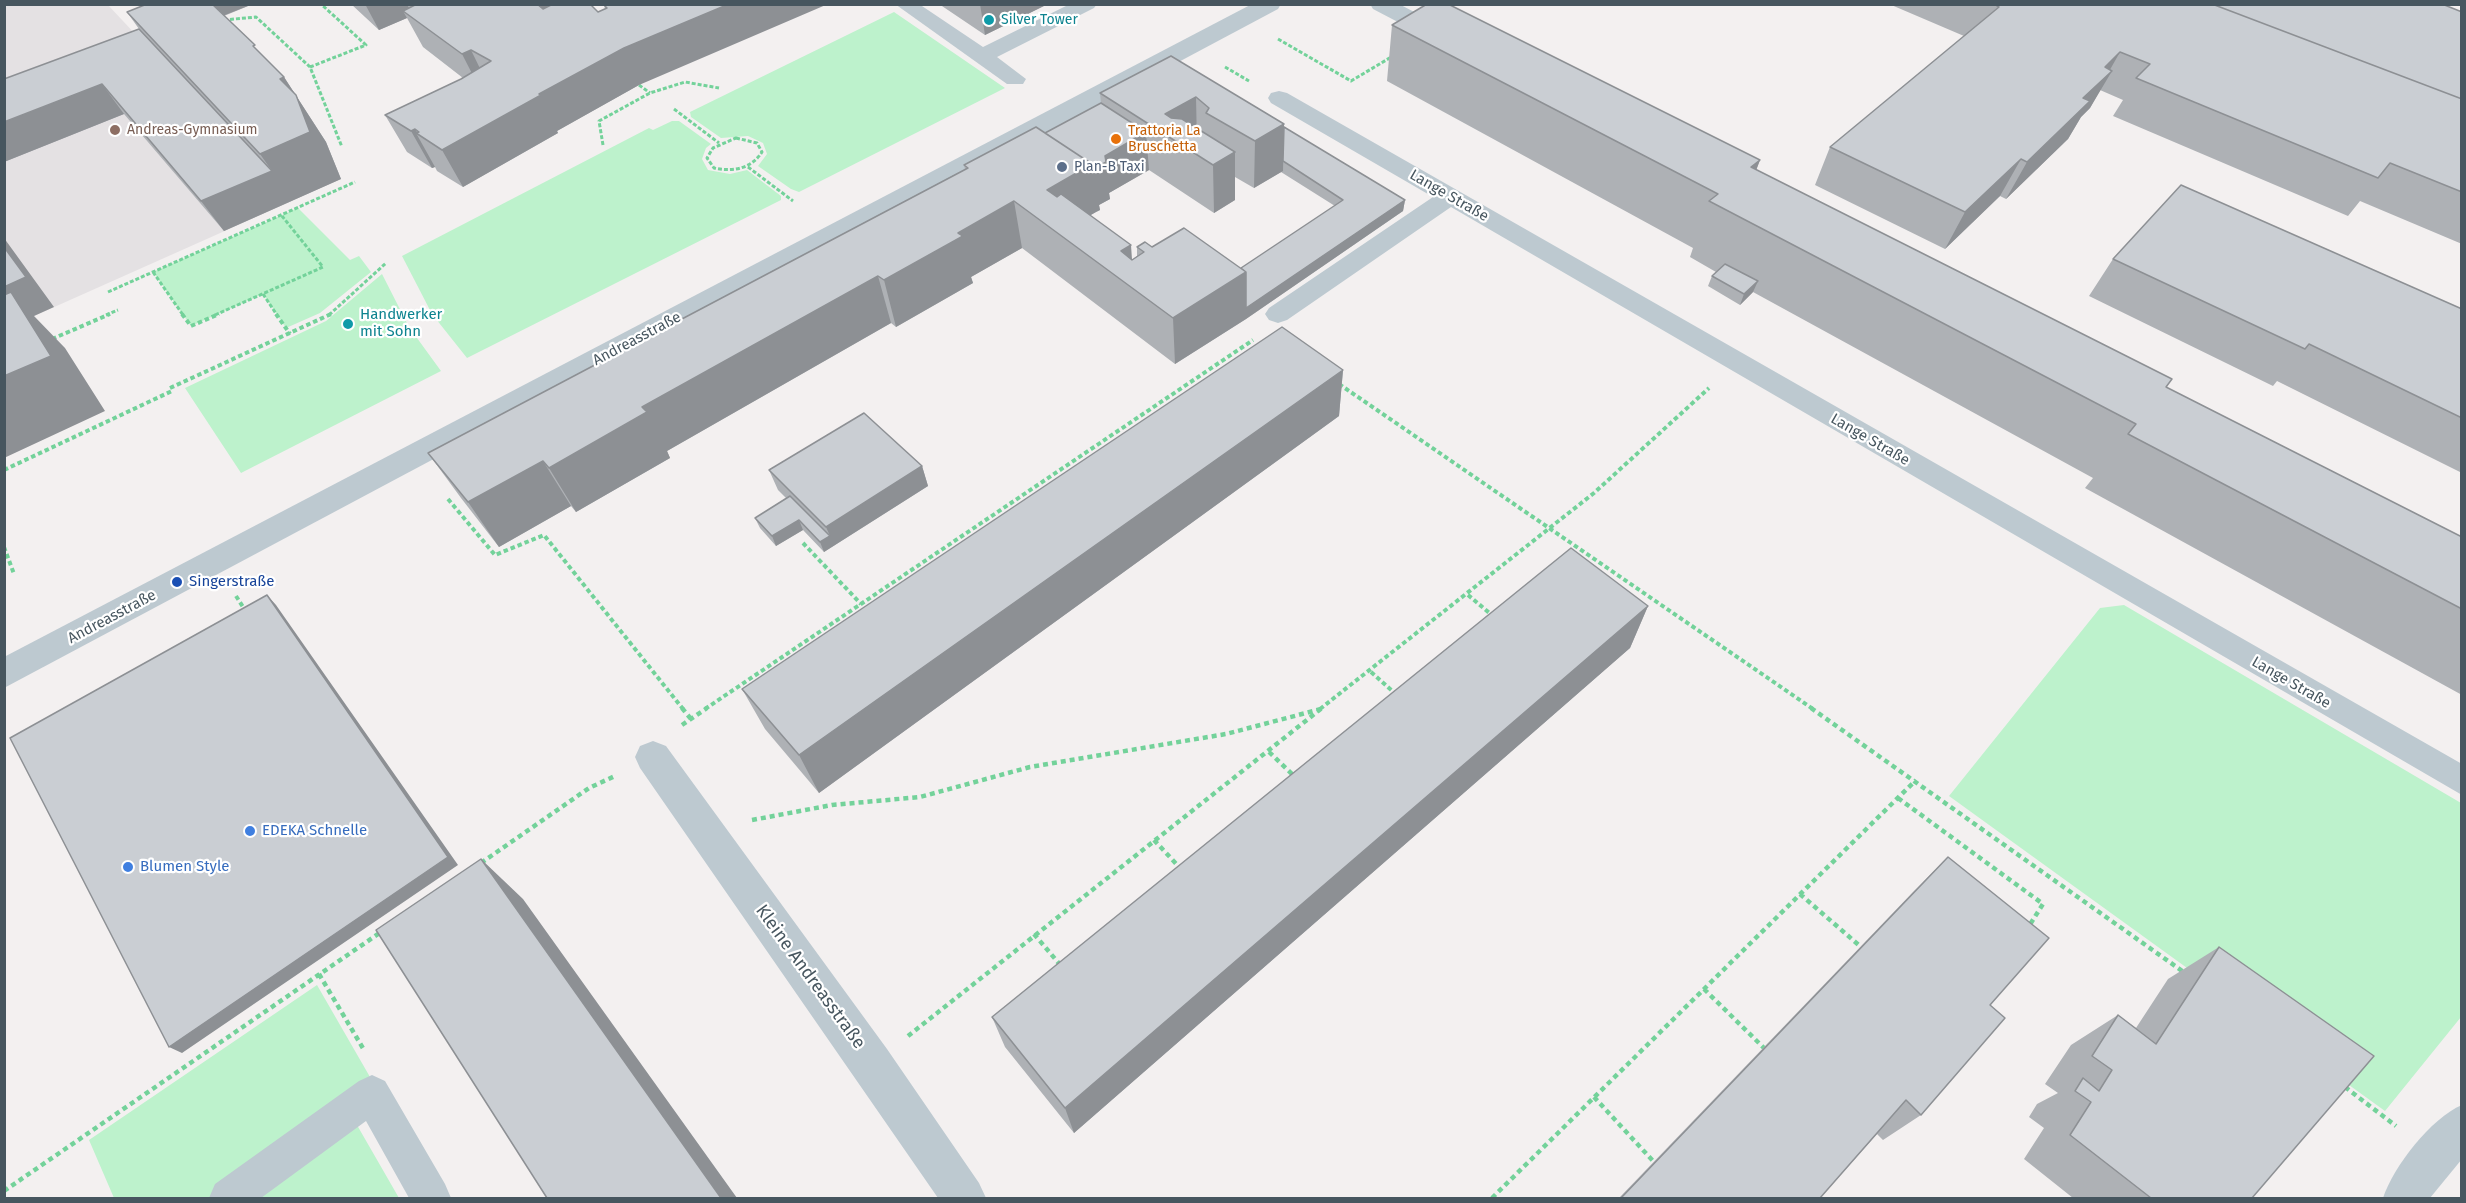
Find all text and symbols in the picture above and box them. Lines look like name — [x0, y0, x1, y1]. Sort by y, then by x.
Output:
place label: Silver Tower — [1001, 12, 1078, 28]
marker: Silver Tower — [982, 13, 996, 27]
place label: Andreas-Gymnasium — [127, 122, 258, 138]
marker: Andreas-Gymnasium — [108, 123, 122, 137]
place label: Trattoria La Bruschetta — [1128, 123, 1201, 156]
marker: Trattoria La Bruschetta — [1109, 132, 1123, 146]
place label: Plan-B Taxi — [1074, 159, 1145, 175]
marker: Plan-B Taxi — [1055, 160, 1069, 174]
street label: Lange Straße — [1406, 166, 1492, 226]
place label: Handwerker mit Sohn — [360, 306, 442, 341]
street label: Andreasstraße — [590, 308, 684, 370]
marker: Handwerker mit Sohn — [341, 317, 355, 331]
street label: Lange Straße — [1827, 410, 1913, 470]
place label: Singerstraße — [189, 573, 274, 591]
marker: Singerstraße — [170, 575, 184, 589]
street label: Andreasstraße — [65, 586, 159, 648]
street label: Lange Straße — [2248, 653, 2334, 713]
place label: EDEKA Schnelle — [262, 822, 367, 840]
marker: EDEKA Schnelle — [243, 824, 257, 838]
place label: Blumen Style — [140, 858, 229, 876]
marker: Blumen Style — [121, 860, 135, 874]
street label: Kleine Andreasstraße — [750, 901, 870, 1053]

